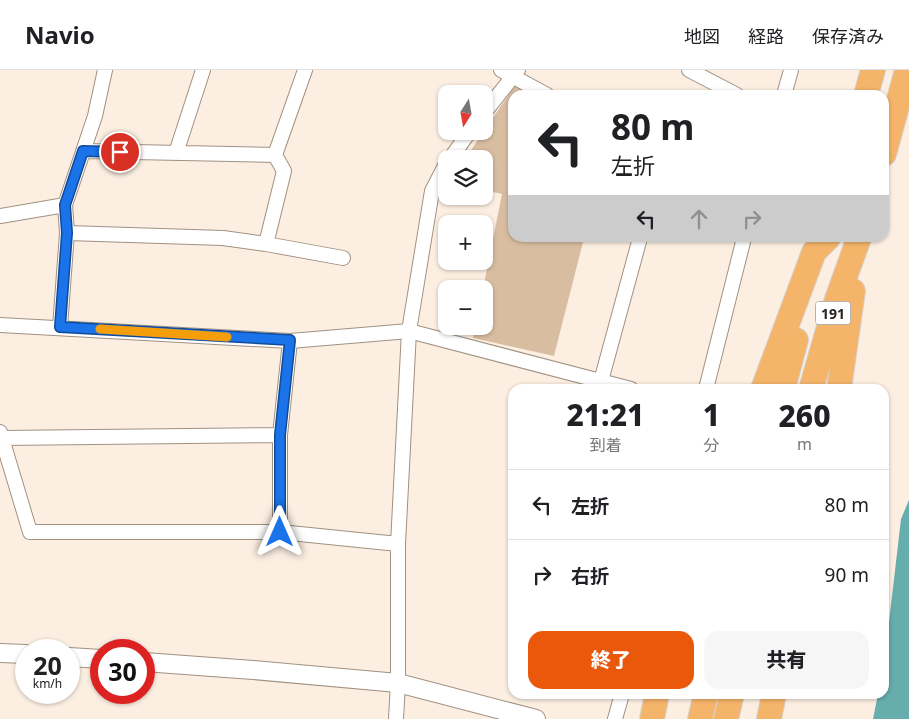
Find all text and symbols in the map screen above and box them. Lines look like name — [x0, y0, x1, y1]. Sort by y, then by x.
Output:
text: Navio — [25, 18, 95, 51]
text: 地図 — [684, 24, 720, 48]
text: 経路 — [748, 24, 784, 48]
text: 保存済み — [812, 24, 884, 48]
north arrow — [438, 85, 492, 140]
map controls — [438, 85, 493, 335]
text: 80 m — [611, 103, 694, 150]
icon: left — [528, 110, 593, 175]
pin — [99, 131, 141, 173]
icon: arrive — [106, 138, 134, 166]
button: layers — [438, 150, 493, 205]
text: 左折 — [611, 150, 655, 180]
icon: left — [632, 205, 660, 233]
icon: ahead — [685, 205, 713, 233]
icon: right — [738, 205, 766, 233]
button: + — [438, 215, 493, 270]
button: − — [438, 280, 493, 335]
road number: 191 — [816, 302, 850, 324]
text: 21:21 — [566, 394, 644, 435]
text: 1 — [703, 394, 720, 435]
text: 260 — [779, 395, 831, 436]
text: m — [797, 433, 812, 455]
text: 到着 — [589, 434, 621, 456]
text: 分 — [703, 434, 719, 456]
icon: left — [528, 491, 556, 519]
text: 80 m — [825, 492, 869, 518]
text: 左折 — [571, 493, 609, 519]
position arrow — [253, 505, 305, 557]
icon: right — [528, 561, 556, 589]
text: 90 m — [825, 562, 869, 588]
text: 右折 — [571, 563, 609, 589]
button: 終了 — [528, 631, 694, 689]
button: 共有 — [704, 631, 869, 689]
speed limit sign: 30 — [90, 639, 155, 704]
text: 20 — [33, 648, 62, 682]
text: km/h — [33, 675, 62, 692]

